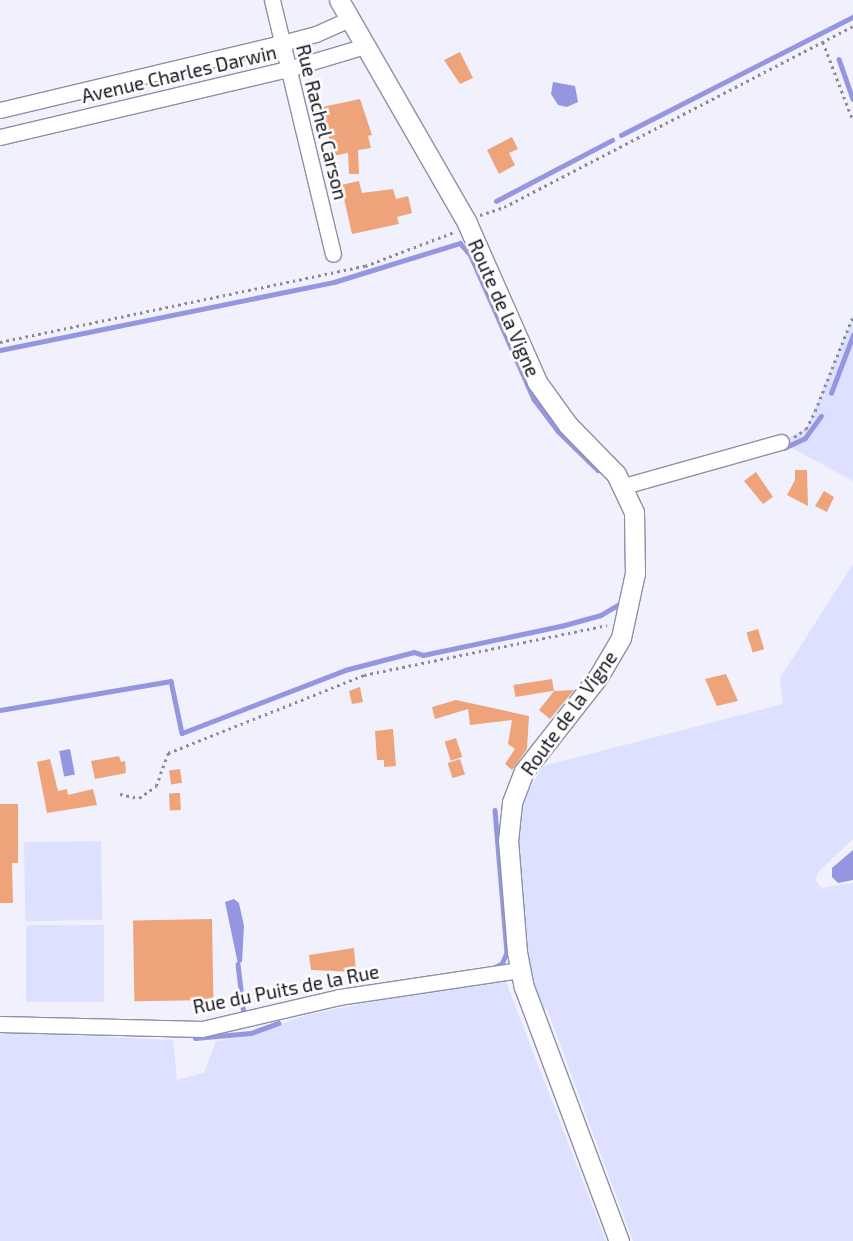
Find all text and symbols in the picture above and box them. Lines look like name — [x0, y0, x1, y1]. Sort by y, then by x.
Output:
street label: Avenue Charles Darwin — [79, 40, 279, 108]
street label: Rue Rachel Carson — [292, 42, 352, 202]
street label: Route de la Vigne — [463, 235, 545, 381]
street label: Route de la Vigne — [516, 646, 622, 780]
street label: Rue du Puits de la Rue — [191, 960, 381, 1018]

